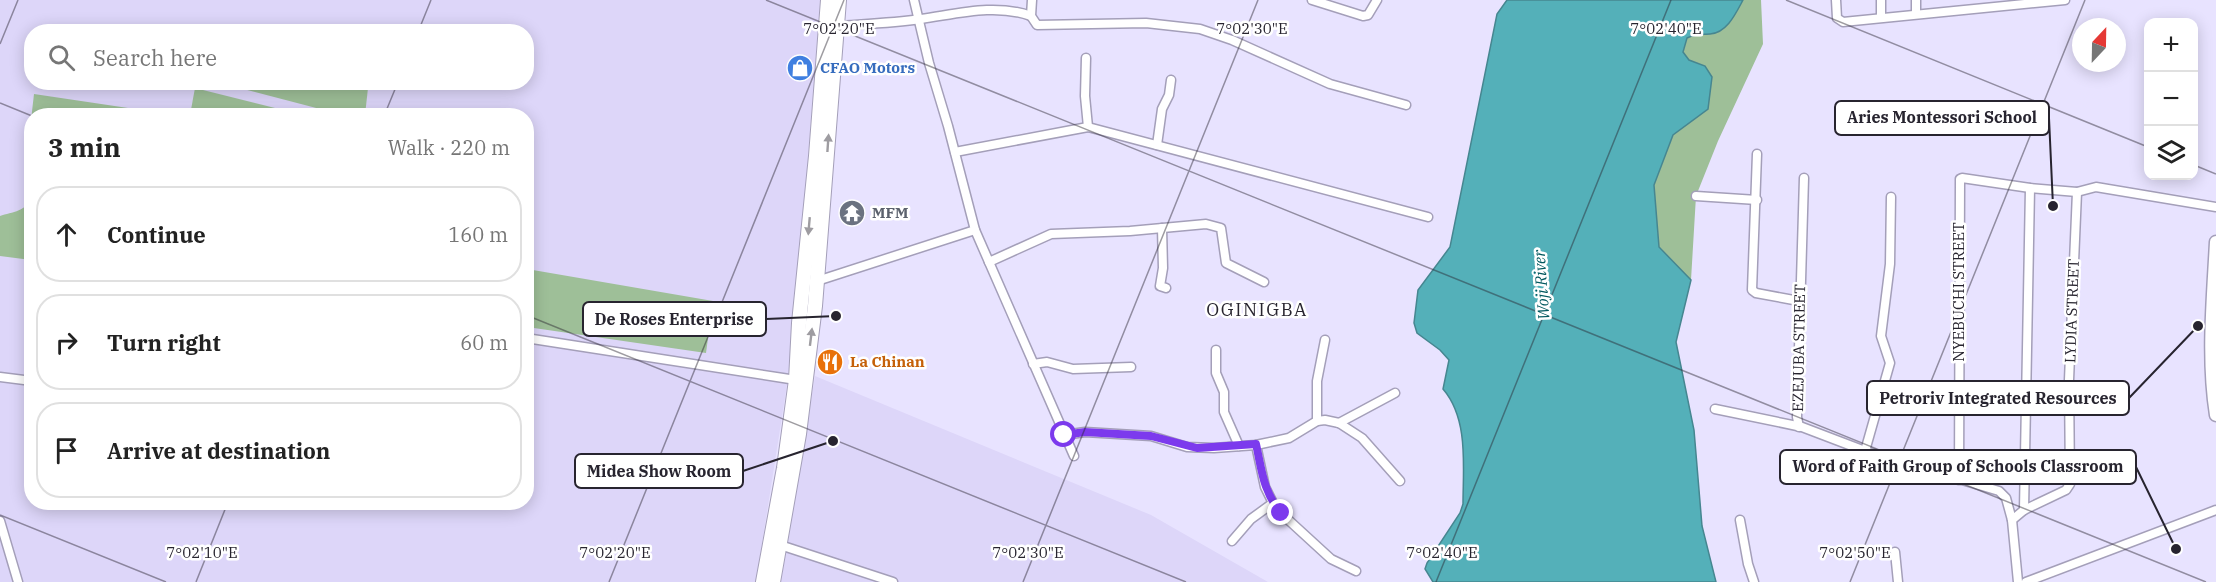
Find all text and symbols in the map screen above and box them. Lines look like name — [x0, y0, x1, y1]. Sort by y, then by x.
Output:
north arrow — [2072, 18, 2126, 72]
map controls — [2144, 18, 2198, 180]
button: + — [2144, 18, 2198, 72]
text: 7°02'20"E — [803, 19, 875, 38]
text: 7°02'30"E — [1216, 19, 1288, 38]
text: 7°02'40"E — [1630, 19, 1702, 38]
search box — [24, 24, 534, 90]
icon: search — [45, 41, 78, 74]
text: Search here — [93, 43, 217, 72]
shop icon: CFAO Motors — [785, 53, 815, 83]
place label: CFAO Motors — [820, 58, 915, 77]
button: − — [2144, 72, 2198, 126]
callout: Aries Montessori School — [1835, 101, 2049, 135]
text: Aries Montessori School — [1847, 107, 2037, 127]
button: layers — [2144, 126, 2198, 180]
text: 3 min — [48, 130, 121, 164]
text: Walk · 220 m — [388, 134, 510, 161]
one-way arrow — [823, 134, 833, 153]
temple icon: MFM — [837, 198, 867, 228]
place label: MFM — [872, 203, 908, 222]
one-way arrow — [805, 216, 814, 235]
icon: ahead — [50, 218, 83, 251]
text: Continue — [107, 220, 206, 249]
text: 160 m — [448, 221, 508, 248]
street label: NYEBUCHI STREET — [1949, 222, 1968, 362]
water label: Woji River — [1529, 248, 1553, 321]
street label: LYDIA STREET — [2060, 258, 2083, 363]
street label: EZEJUBA STREET — [1788, 284, 1809, 412]
district label: OGINIGBA — [1206, 298, 1308, 321]
callout: De Roses Enterprise — [583, 302, 766, 336]
text: De Roses Enterprise — [594, 309, 754, 329]
icon: right — [50, 326, 83, 359]
text: Turn right — [107, 328, 221, 357]
one-way arrow — [807, 328, 816, 347]
text: 60 m — [460, 329, 508, 356]
restaurant icon: La Chinan — [815, 347, 845, 377]
place label: La Chinan — [850, 352, 925, 371]
callout: Petroriv Integrated Resources — [1867, 381, 2129, 415]
text: Petroriv Integrated Resources — [1879, 388, 2117, 408]
route start — [1050, 421, 1076, 447]
icon: arrive — [50, 434, 83, 467]
text: Arrive at destination — [107, 436, 330, 465]
callout: Word of Faith Group of Schools Classroom — [1780, 450, 2136, 484]
callout: Midea Show Room — [575, 454, 743, 488]
text: Word of Faith Group of Schools Classroom — [1792, 456, 2124, 476]
text: Midea Show Room — [587, 461, 732, 481]
route end — [1267, 499, 1293, 525]
text: 7°02'10"E — [166, 543, 238, 562]
text: 7°02'20"E — [579, 543, 651, 562]
text: 7°02'30"E — [992, 543, 1064, 562]
text: 7°02'40"E — [1406, 543, 1478, 562]
text: 7°02'50"E — [1819, 543, 1891, 562]

